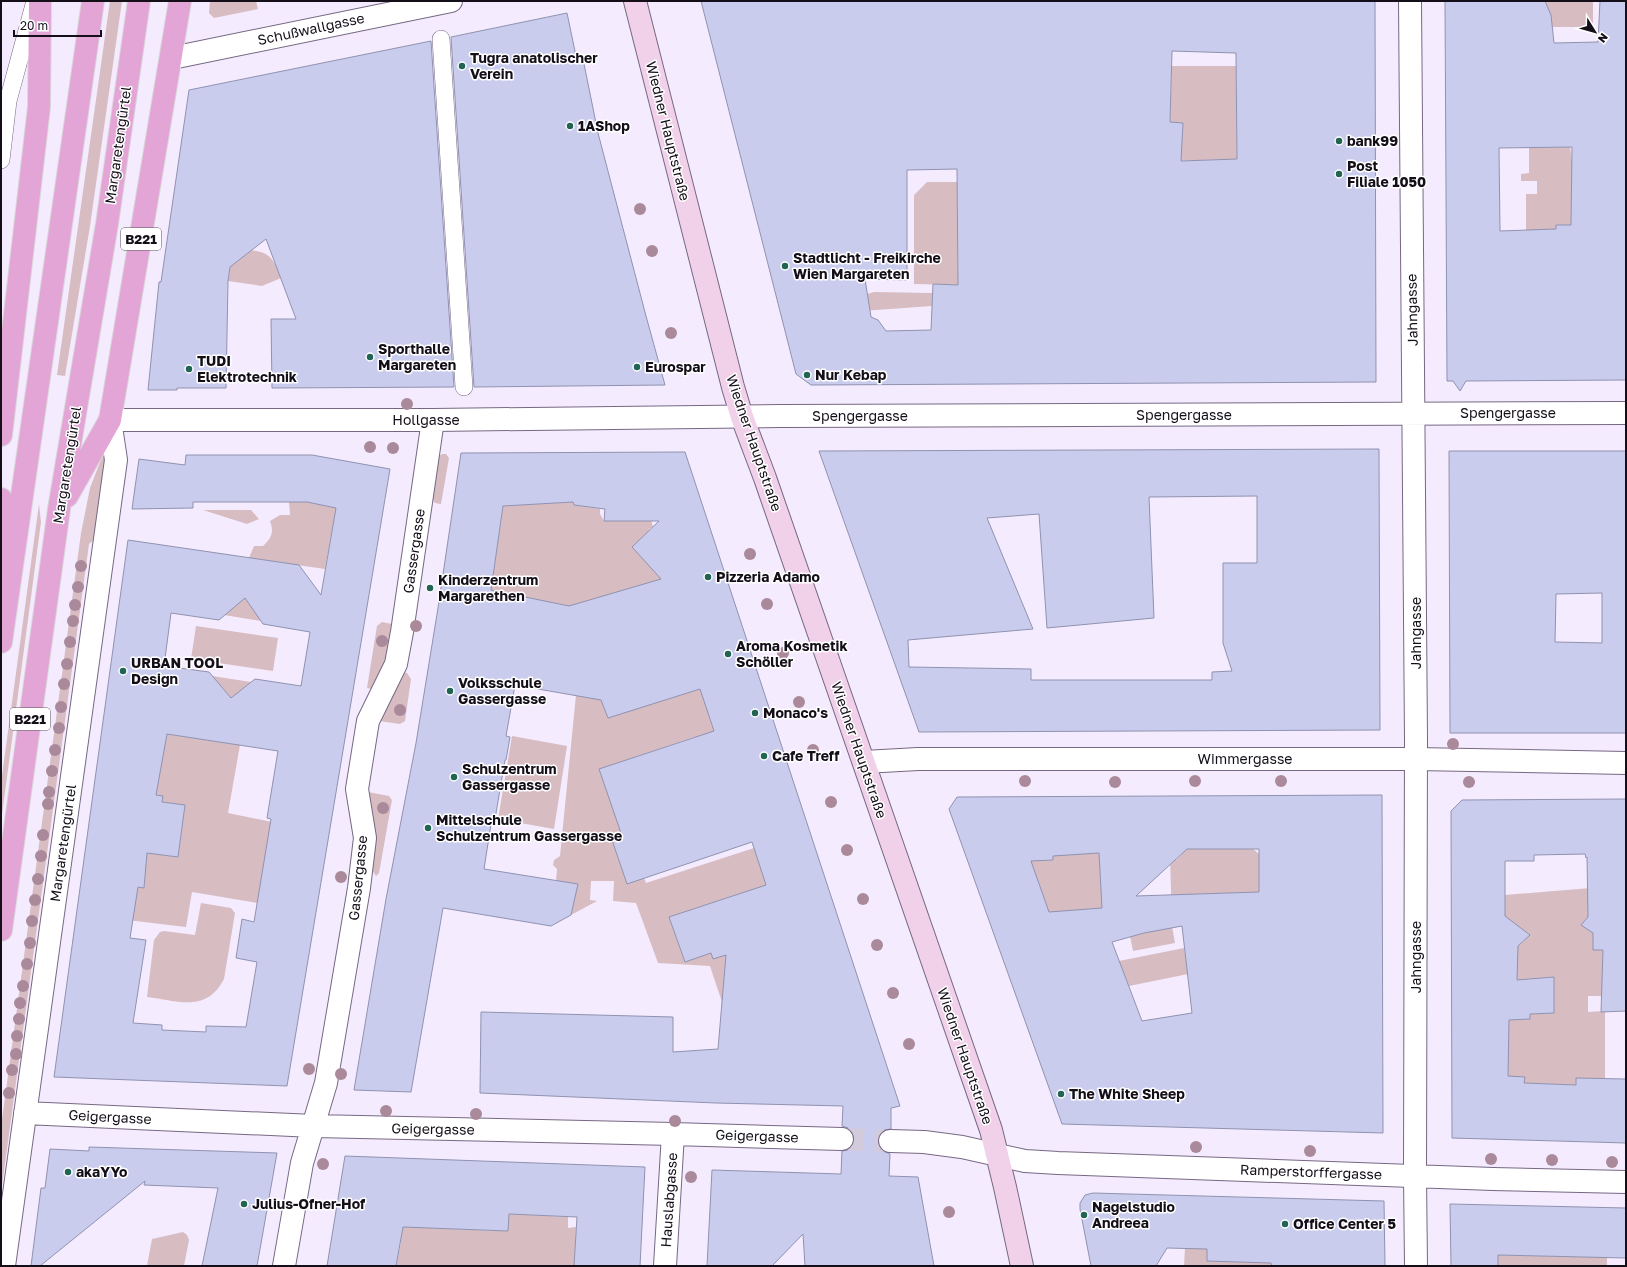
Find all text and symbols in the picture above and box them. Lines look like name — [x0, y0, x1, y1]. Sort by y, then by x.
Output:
street label: Schußwallgasse — [256, 9, 366, 48]
scale bar — [14, 12, 101, 38]
north arrow — [1575, 12, 1615, 52]
text: 20 m — [20, 18, 48, 33]
text: N — [1596, 31, 1611, 46]
place label: Tugra anatolischer Verein — [470, 49, 598, 82]
street label: Wiedner Hauptstraße — [643, 59, 694, 202]
marker: Tugra anatolischer Verein — [457, 61, 467, 71]
street label: Margaretengürtel — [101, 85, 134, 205]
place label: 1AShop — [578, 117, 630, 134]
marker: 1AShop — [565, 121, 575, 131]
place label: bank99 — [1347, 132, 1398, 149]
marker: bank99 — [1334, 136, 1344, 146]
place label: Post Filiale 1050 — [1347, 157, 1426, 190]
marker: Post Filiale 1050 — [1334, 169, 1344, 179]
road number: B221 — [121, 228, 161, 250]
place label: Stadtlicht - Freikirche Wien Margareten — [793, 249, 941, 282]
marker: Stadtlicht - Freikirche Wien Margareten — [780, 261, 790, 271]
street label: Jahngasse — [1402, 274, 1421, 346]
place label: Sporthalle Margareten — [378, 340, 456, 373]
place label: TUDI Elektrotechnik — [197, 352, 297, 385]
marker: Sporthalle Margareten — [365, 352, 375, 362]
place label: Eurospar — [645, 358, 706, 375]
marker: Eurospar — [632, 362, 642, 372]
marker: TUDI Elektrotechnik — [184, 364, 194, 374]
place label: Nur Kebap — [815, 366, 887, 383]
marker: Nur Kebap — [802, 370, 812, 380]
street label: Wiedner Hauptstraße — [723, 372, 786, 513]
street label: Spengergasse — [1460, 404, 1556, 421]
street label: Margaretengürtel — [49, 405, 84, 525]
street label: Spengergasse — [1136, 406, 1232, 423]
street label: Spengergasse — [812, 407, 908, 424]
street label: Hollgasse — [392, 411, 460, 428]
street label: Gassergasse — [399, 507, 428, 594]
place label: Pizzeria Adamo — [716, 568, 820, 585]
place label: Kinderzentrum Margarethen — [438, 571, 538, 604]
marker: Pizzeria Adamo — [703, 572, 713, 582]
marker: Kinderzentrum Margarethen — [425, 583, 435, 593]
street label: Jahngasse — [1407, 597, 1424, 669]
place label: Aroma Kosmetik Schöller — [736, 637, 848, 670]
marker: Aroma Kosmetik Schöller — [723, 649, 733, 659]
place label: URBAN TOOL Design — [131, 654, 223, 687]
marker: URBAN TOOL Design — [118, 666, 128, 676]
place label: Volksschule Gassergasse — [458, 674, 546, 707]
street label: Wiedner Hauptstraße — [828, 679, 891, 820]
marker: Volksschule Gassergasse — [445, 686, 455, 696]
place label: Monaco's — [763, 704, 828, 721]
road number: B221 — [10, 708, 50, 730]
marker: Monaco's — [750, 708, 760, 718]
place label: Cafe Treff — [772, 747, 840, 764]
street label: Wimmergasse — [1198, 750, 1292, 767]
marker: Cafe Treff — [759, 751, 769, 761]
place label: Schulzentrum Gassergasse — [462, 760, 557, 793]
marker: Schulzentrum Gassergasse — [449, 772, 459, 782]
street label: Margaretengürtel — [46, 783, 79, 903]
place label: Mittelschule Schulzentrum Gassergasse — [436, 811, 622, 844]
marker: Mittelschule Schulzentrum Gassergasse — [423, 823, 433, 833]
street label: Gassergasse — [345, 835, 370, 921]
street label: Jahngasse — [1407, 921, 1424, 993]
street label: Wiedner Hauptstraße — [934, 985, 997, 1126]
place label: The White Sheep — [1069, 1085, 1185, 1102]
marker: The White Sheep — [1056, 1089, 1066, 1099]
street label: Geigergasse — [68, 1106, 152, 1127]
street label: Geigergasse — [391, 1119, 475, 1138]
street label: Geigergasse — [715, 1126, 799, 1145]
street label: Hauslabgasse — [657, 1152, 680, 1248]
street label: Ramperstorffergasse — [1240, 1161, 1382, 1182]
place label: akaYYo — [76, 1163, 127, 1180]
marker: akaYYo — [63, 1167, 73, 1177]
place label: Julius-Ofner-Hof — [252, 1195, 366, 1212]
place label: Nagelstudio Andreea — [1092, 1198, 1175, 1231]
marker: Julius-Ofner-Hof — [239, 1199, 249, 1209]
marker: Nagelstudio Andreea — [1079, 1210, 1089, 1220]
place label: Office Center 5 — [1293, 1215, 1396, 1232]
marker: Office Center 5 — [1280, 1219, 1290, 1229]

